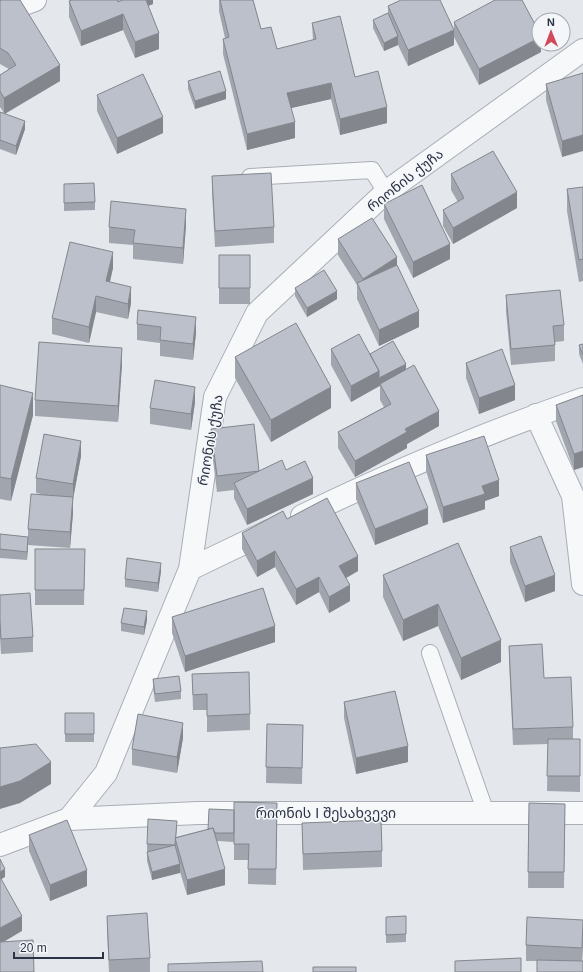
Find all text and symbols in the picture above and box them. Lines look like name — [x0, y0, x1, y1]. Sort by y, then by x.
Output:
north arrow — [531, 12, 571, 52]
text: N — [547, 16, 555, 28]
street label: რიონის ქუჩა — [364, 145, 447, 215]
street label: რიონის ქუჩა — [194, 393, 227, 487]
street label: რიონის I შესახვევი — [256, 805, 396, 822]
scale bar — [14, 934, 103, 960]
text: 20 m — [20, 941, 47, 955]

